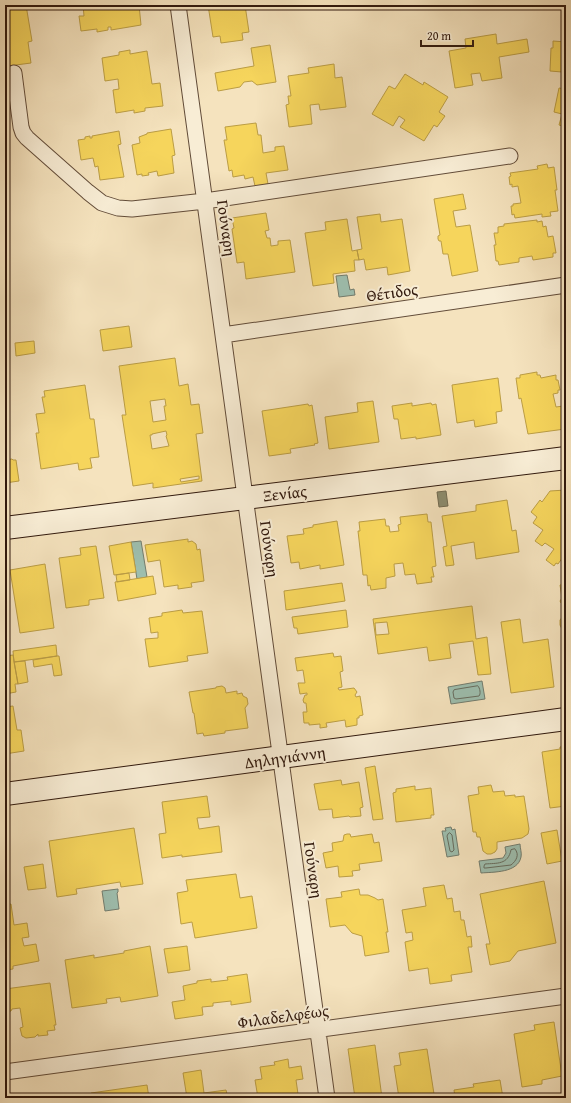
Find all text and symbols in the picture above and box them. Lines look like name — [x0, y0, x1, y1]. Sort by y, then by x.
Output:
scale bar — [421, 22, 473, 48]
text: 20 m — [427, 27, 451, 44]
street label: Γούναρη — [211, 198, 243, 258]
street label: Θέτιδος — [365, 276, 419, 307]
street label: Ξενίας — [262, 478, 308, 508]
street label: Γούναρη — [254, 519, 286, 579]
street label: Δηληγιάννη — [243, 739, 327, 775]
street label: Γούναρη — [298, 840, 330, 900]
street label: Φιλαδελφέως — [236, 998, 330, 1034]

